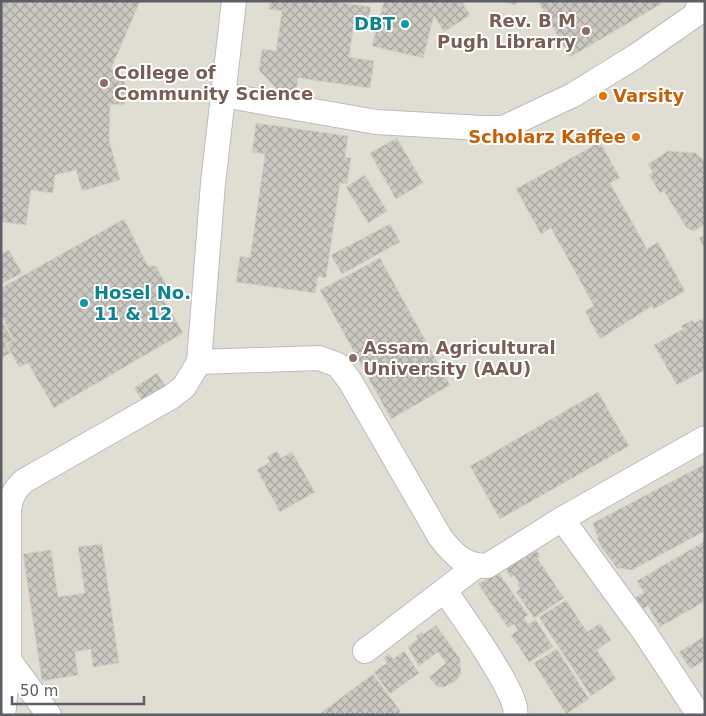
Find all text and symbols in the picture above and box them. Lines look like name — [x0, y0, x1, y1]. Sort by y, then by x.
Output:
place label: Rev. B M Pugh Librarry — [437, 10, 576, 52]
place label: DBT — [354, 13, 396, 34]
marker: DBT — [399, 18, 411, 30]
marker: Rev. B M Pugh Librarry — [580, 25, 592, 37]
place label: College of Community Science — [114, 62, 313, 104]
marker: College of Community Science — [98, 77, 110, 89]
place label: Varsity — [613, 85, 684, 106]
marker: Varsity — [597, 90, 609, 102]
place label: Scholarz Kaffee — [468, 126, 626, 147]
marker: Scholarz Kaffee — [630, 131, 642, 143]
place label: Hosel No. 11 & 12 — [94, 282, 191, 324]
marker: Hosel No. 11 & 12 — [78, 297, 90, 309]
place label: Assam Agricultural University (AAU) — [363, 337, 556, 379]
marker: Assam Agricultural University (AAU) — [347, 352, 359, 364]
scale bar — [12, 674, 145, 706]
text: 50 m — [20, 682, 58, 700]

